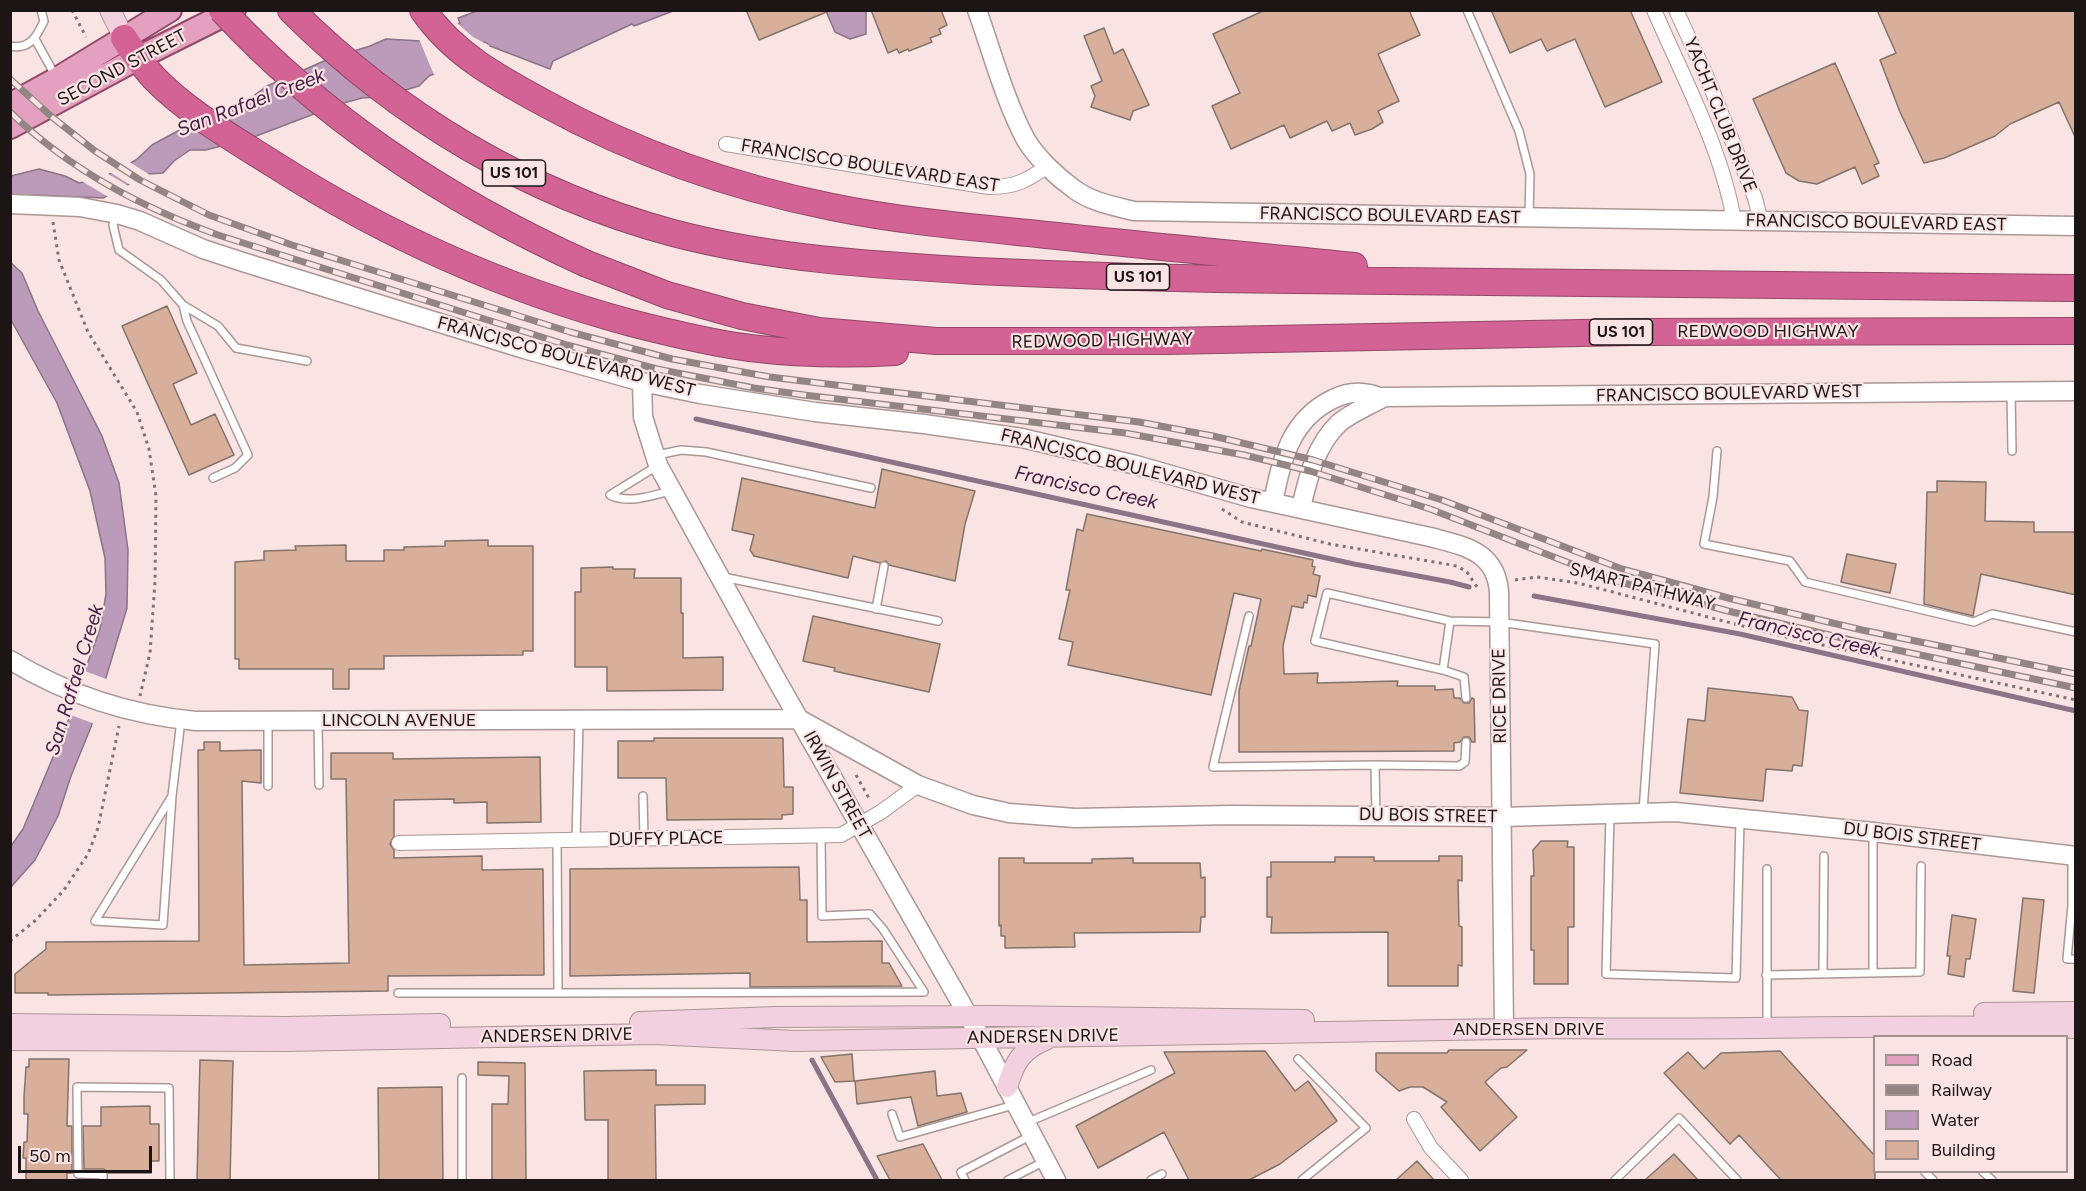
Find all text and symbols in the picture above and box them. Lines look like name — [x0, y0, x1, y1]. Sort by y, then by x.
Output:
street label: SECOND STREET — [54, 25, 190, 111]
street label: YACHT CLUB DRIVE — [1679, 34, 1761, 196]
water label: San Rafael Creek — [174, 64, 328, 142]
street label: FRANCISCO BOULEVARD EAST — [739, 135, 1001, 197]
road number: US 101 — [482, 160, 546, 186]
street label: FRANCISCO BOULEVARD EAST — [1259, 203, 1521, 229]
street label: FRANCISCO BOULEVARD EAST — [1745, 210, 2007, 236]
road number: US 101 — [1106, 264, 1170, 290]
street label: FRANCISCO BOULEVARD WEST — [435, 312, 697, 402]
road number: US 101 — [1590, 319, 1652, 345]
street label: REDWOOD HIGHWAY — [1677, 321, 1859, 343]
street label: REDWOOD HIGHWAY — [1011, 329, 1193, 353]
street label: FRANCISCO BOULEVARD WEST — [1596, 381, 1862, 407]
street label: FRANCISCO BOULEVARD WEST — [998, 424, 1262, 510]
water label: Francisco Creek — [1012, 461, 1160, 515]
street label: SMART PATHWAY — [1567, 558, 1717, 616]
water label: San Rafael Creek — [41, 602, 109, 758]
water label: Francisco Creek — [1735, 607, 1883, 663]
street label: RICE DRIVE — [1488, 648, 1512, 744]
street label: LINCOLN AVENUE — [322, 710, 476, 732]
street label: IRWIN STREET — [798, 727, 876, 843]
street label: DU BOIS STREET — [1359, 804, 1497, 828]
street label: DU BOIS STREET — [1842, 818, 1982, 856]
street label: DUFFY PLACE — [608, 827, 724, 851]
street label: ANDERSEN DRIVE — [1453, 1019, 1605, 1041]
street label: ANDERSEN DRIVE — [481, 1024, 633, 1048]
street label: ANDERSEN DRIVE — [967, 1025, 1119, 1049]
legend — [1873, 1035, 2068, 1173]
text: Road — [1931, 1049, 1972, 1071]
text: Railway — [1931, 1079, 1992, 1101]
text: Water — [1931, 1109, 1979, 1131]
scale bar — [21, 1134, 154, 1172]
text: Building — [1931, 1139, 1996, 1161]
text: 50 m — [29, 1145, 71, 1167]

